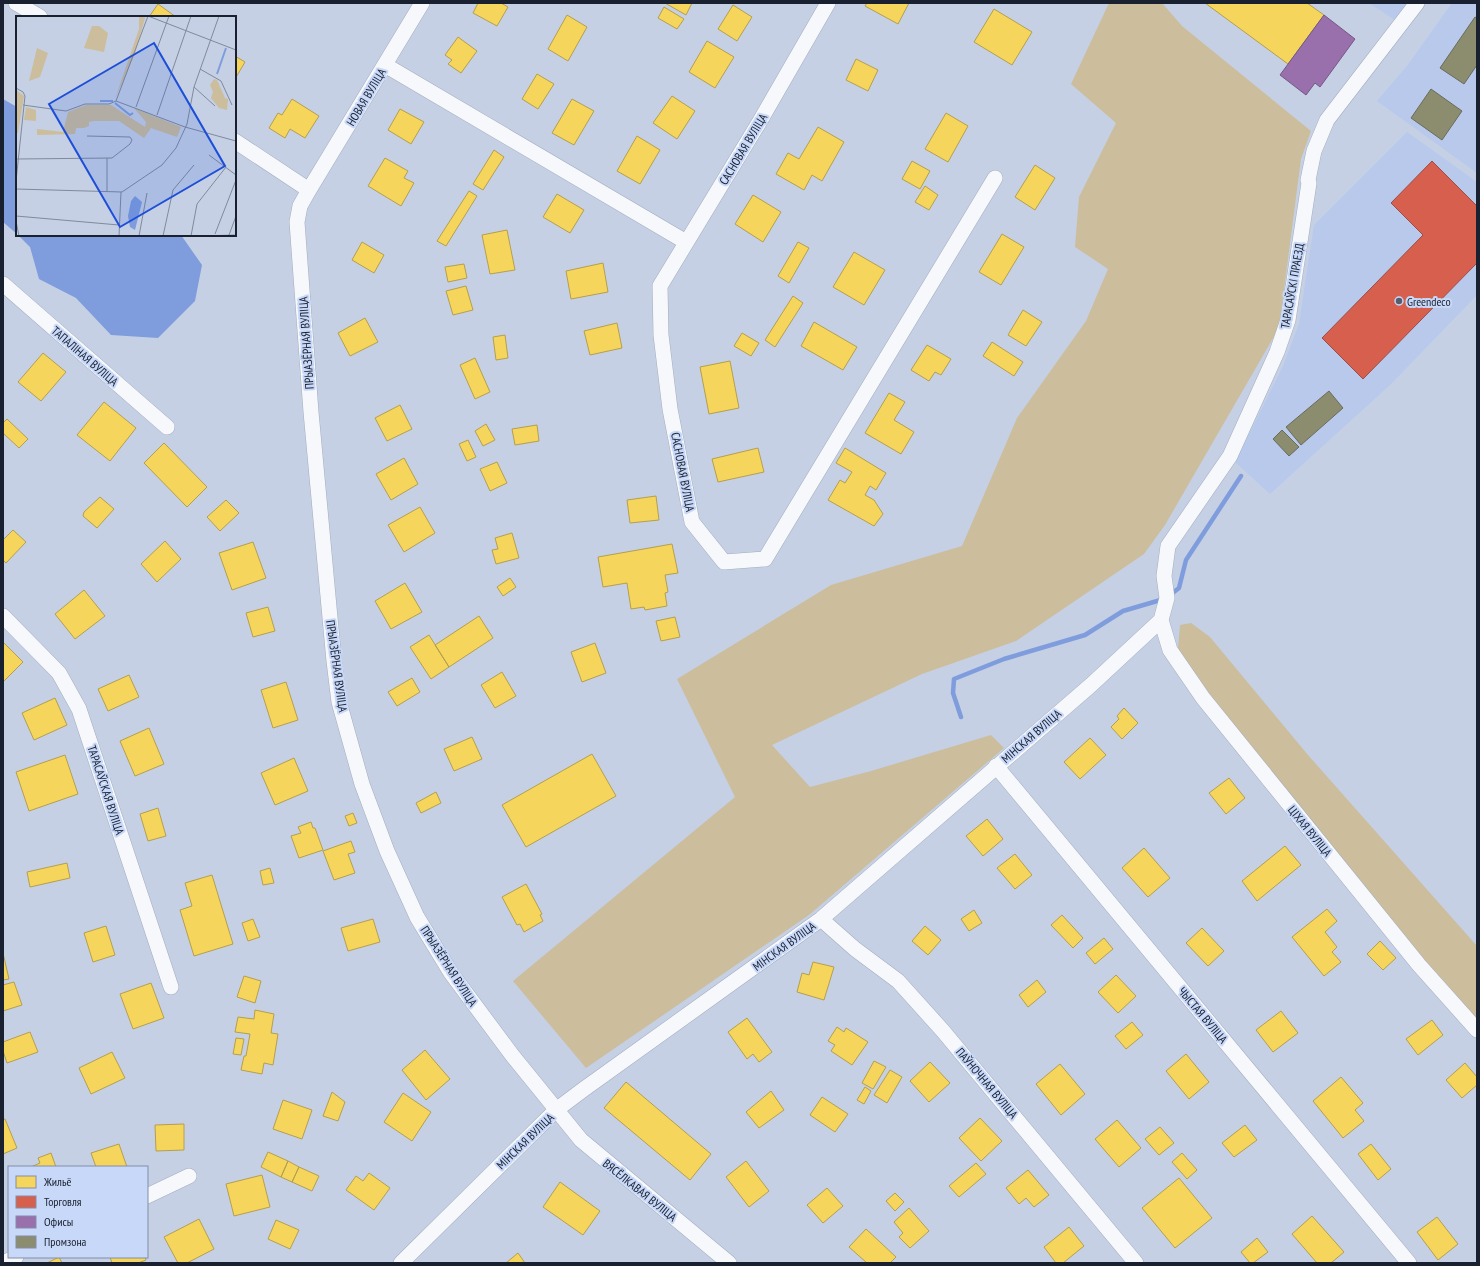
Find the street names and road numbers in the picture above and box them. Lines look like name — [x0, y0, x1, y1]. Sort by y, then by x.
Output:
street label: НОВАЯ ВУЛІЦА — [343, 65, 389, 128]
street label: САСНОВАЯ ВУЛІЦА — [716, 110, 770, 187]
street label: ТАРАСАЎСКІ ПРАЕЗД — [1277, 242, 1307, 330]
street label: ПРЫАЗЁРНАЯ ВУЛІЦА — [295, 296, 317, 390]
street label: ТАПАЛІНАЯ ВУЛІЦА — [49, 323, 122, 389]
street label: САСНОВАЯ ВУЛІЦА — [668, 431, 698, 513]
street label: ПРЫАЗЁРНАЯ ВУЛІЦА — [323, 619, 351, 713]
street label: МІНСКАЯ ВУЛІЦА — [998, 706, 1064, 766]
street label: ТАРАСАЎСКАЯ ВУЛІЦА — [84, 743, 128, 837]
street label: ЦІХАЯ ВУЛІЦА — [1285, 803, 1335, 860]
street label: МІНСКАЯ ВУЛІЦА — [750, 918, 819, 974]
street label: ПРЫАЗЁРНАЯ ВУЛІЦА — [417, 923, 481, 1009]
street label: ЧЫСТАЯ ВУЛІЦА — [1175, 984, 1231, 1046]
street label: ПАЎНОЧНАЯ ВУЛІЦА — [953, 1044, 1021, 1122]
street label: МІНСКАЯ ВУЛІЦА — [493, 1110, 557, 1172]
street label: ВЯСЁЛКАВАЯ ВУЛІЦА — [600, 1156, 680, 1225]

